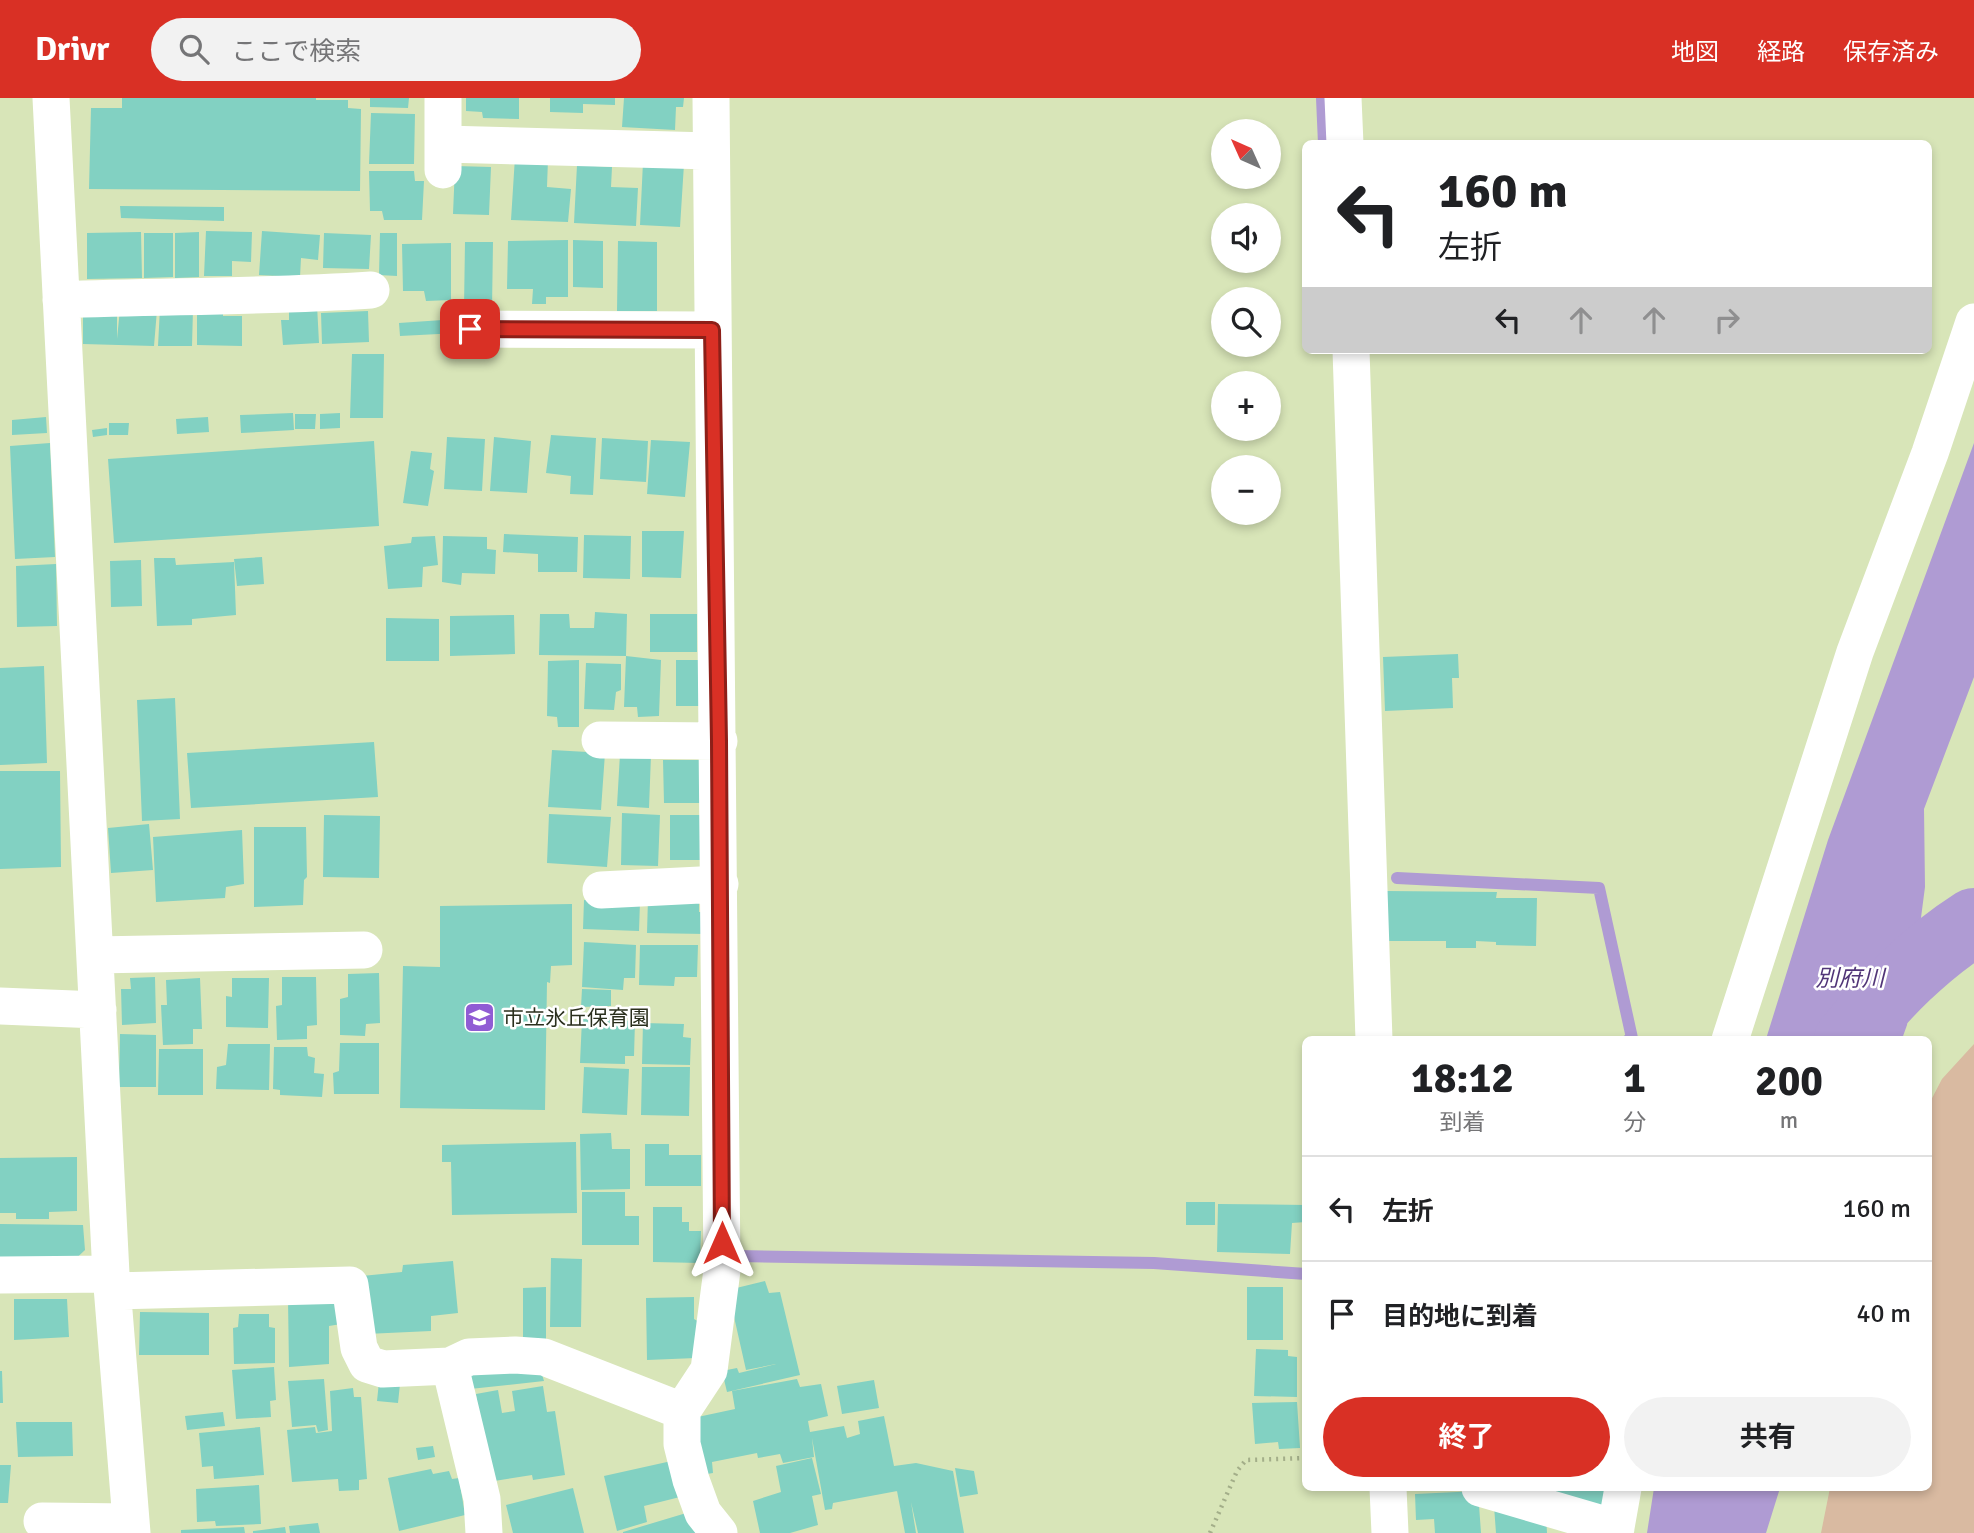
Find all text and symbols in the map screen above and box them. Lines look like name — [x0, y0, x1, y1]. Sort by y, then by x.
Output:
search box — [151, 18, 641, 81]
text: Drivr — [35, 29, 109, 70]
icon: search — [175, 30, 213, 68]
text: ここで検索 — [231, 36, 361, 68]
text: 地図 — [1671, 37, 1719, 67]
text: 経路 — [1757, 37, 1805, 67]
text: 保存済み — [1843, 37, 1939, 67]
north arrow — [1211, 119, 1281, 189]
map controls — [1211, 119, 1281, 525]
text: 160 m — [1438, 161, 1568, 221]
icon: left — [1323, 168, 1414, 259]
button: sound — [1211, 203, 1281, 273]
text: 左折 — [1438, 228, 1502, 267]
button: search — [1211, 287, 1281, 357]
pin — [440, 299, 500, 359]
icon: left — [1489, 301, 1527, 339]
icon: ahead — [1562, 301, 1600, 339]
icon: ahead — [1635, 301, 1673, 339]
icon: right — [1708, 301, 1746, 339]
icon: arrive — [451, 310, 489, 348]
button: + — [1211, 371, 1281, 441]
button: − — [1211, 455, 1281, 525]
water label: 別府川 — [1816, 964, 1888, 993]
school or university icon: 市立氷丘保育園 — [463, 1001, 497, 1035]
place label: 市立氷丘保育園 — [503, 1005, 650, 1031]
text: 18:12 — [1411, 1053, 1514, 1104]
text: 1 — [1623, 1053, 1646, 1104]
text: 200 — [1755, 1056, 1823, 1107]
text: m — [1780, 1106, 1798, 1135]
text: 到着 — [1440, 1108, 1486, 1137]
text: 分 — [1623, 1108, 1646, 1137]
icon: left — [1323, 1190, 1361, 1228]
text: 160 m — [1842, 1193, 1911, 1225]
text: 左折 — [1382, 1196, 1434, 1228]
position arrow — [685, 1206, 759, 1280]
icon: arrive — [1323, 1295, 1361, 1333]
text: 40 m — [1856, 1298, 1911, 1330]
text: 目的地に到着 — [1382, 1301, 1538, 1333]
button: 終了 — [1323, 1397, 1610, 1477]
button: 共有 — [1624, 1397, 1911, 1477]

